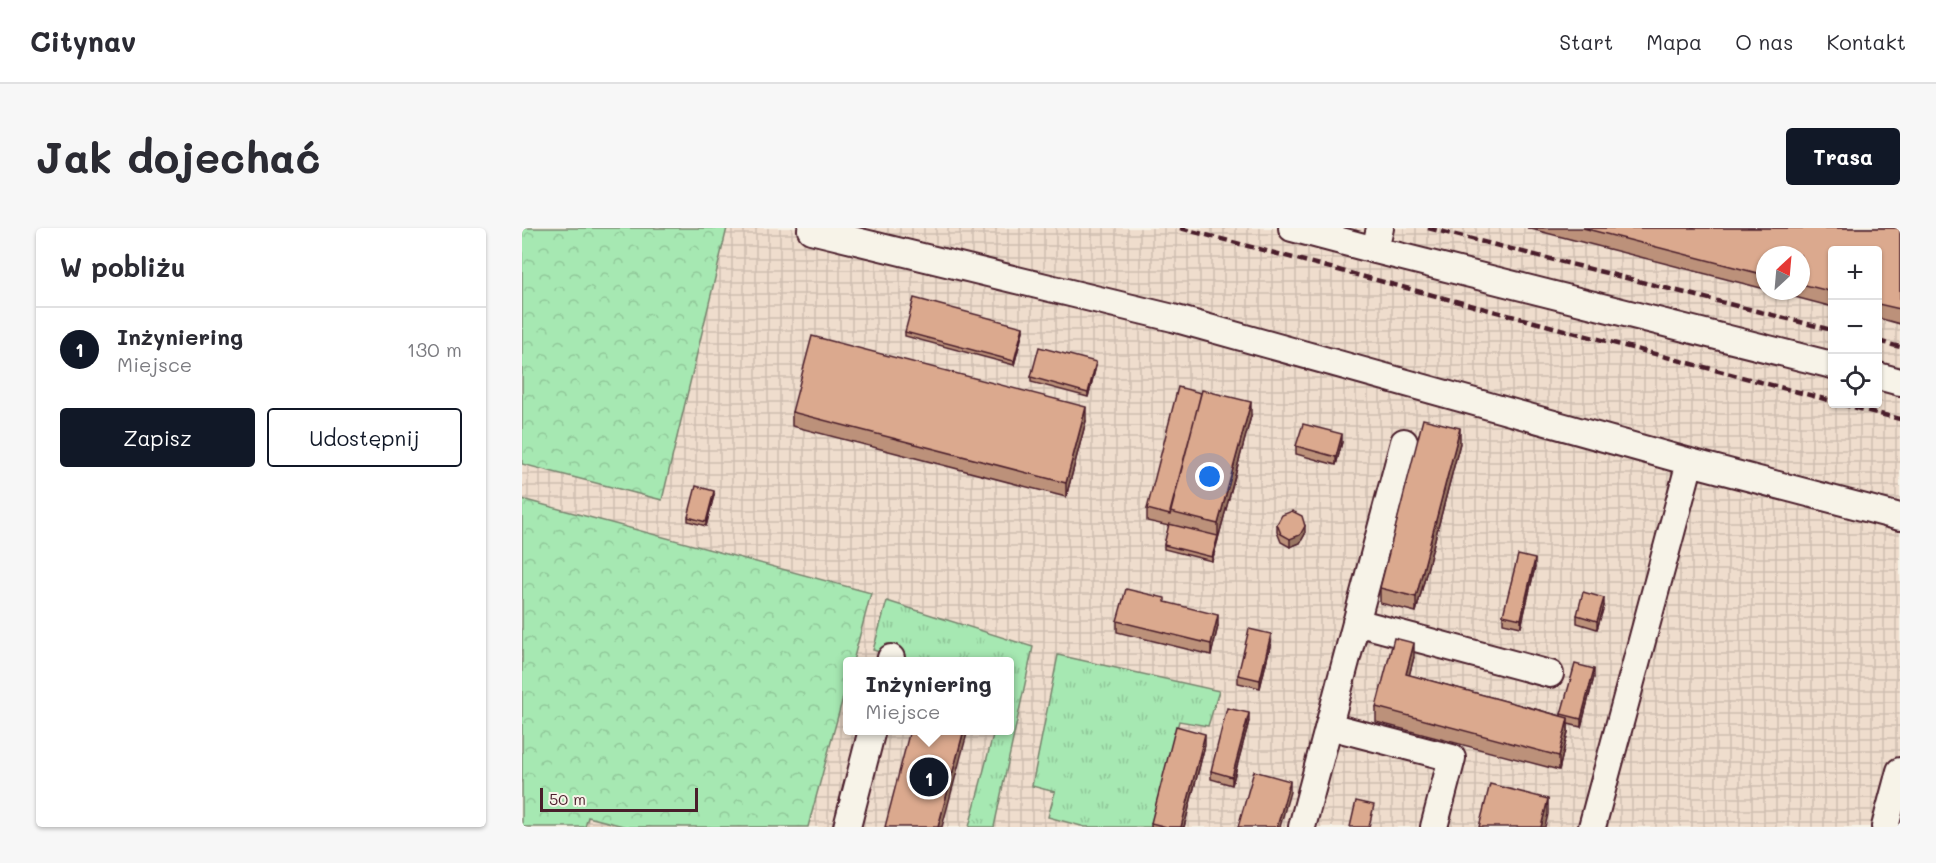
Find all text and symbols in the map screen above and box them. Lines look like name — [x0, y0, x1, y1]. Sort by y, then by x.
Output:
text: Citynav — [30, 23, 136, 59]
text: Start — [1559, 28, 1613, 55]
text: Mapa — [1646, 28, 1702, 55]
text: O nas — [1735, 28, 1793, 55]
text: Kontakt — [1826, 28, 1906, 55]
button: Trasa — [1786, 128, 1900, 185]
text: Jak dojechać — [36, 129, 321, 184]
north arrow — [1756, 246, 1810, 300]
map controls — [1828, 246, 1882, 408]
button: + — [1828, 246, 1882, 300]
text: W pobliżu — [60, 250, 186, 284]
button: − — [1828, 300, 1882, 354]
text: Inżyniering — [117, 322, 243, 351]
text: 1 — [75, 336, 84, 362]
text: 130 m — [407, 336, 462, 362]
text: Miejsce — [117, 351, 192, 377]
button: locate — [1828, 354, 1882, 408]
button: Zapisz — [60, 408, 255, 467]
button: Udostępnij — [267, 408, 462, 467]
your location — [1195, 462, 1224, 491]
popup — [843, 657, 1014, 735]
text: Inżyniering — [865, 669, 992, 698]
text: Miejsce — [865, 698, 941, 724]
pin: 1 — [910, 754, 948, 800]
scale bar — [540, 785, 698, 812]
text: 50 m — [549, 788, 586, 809]

